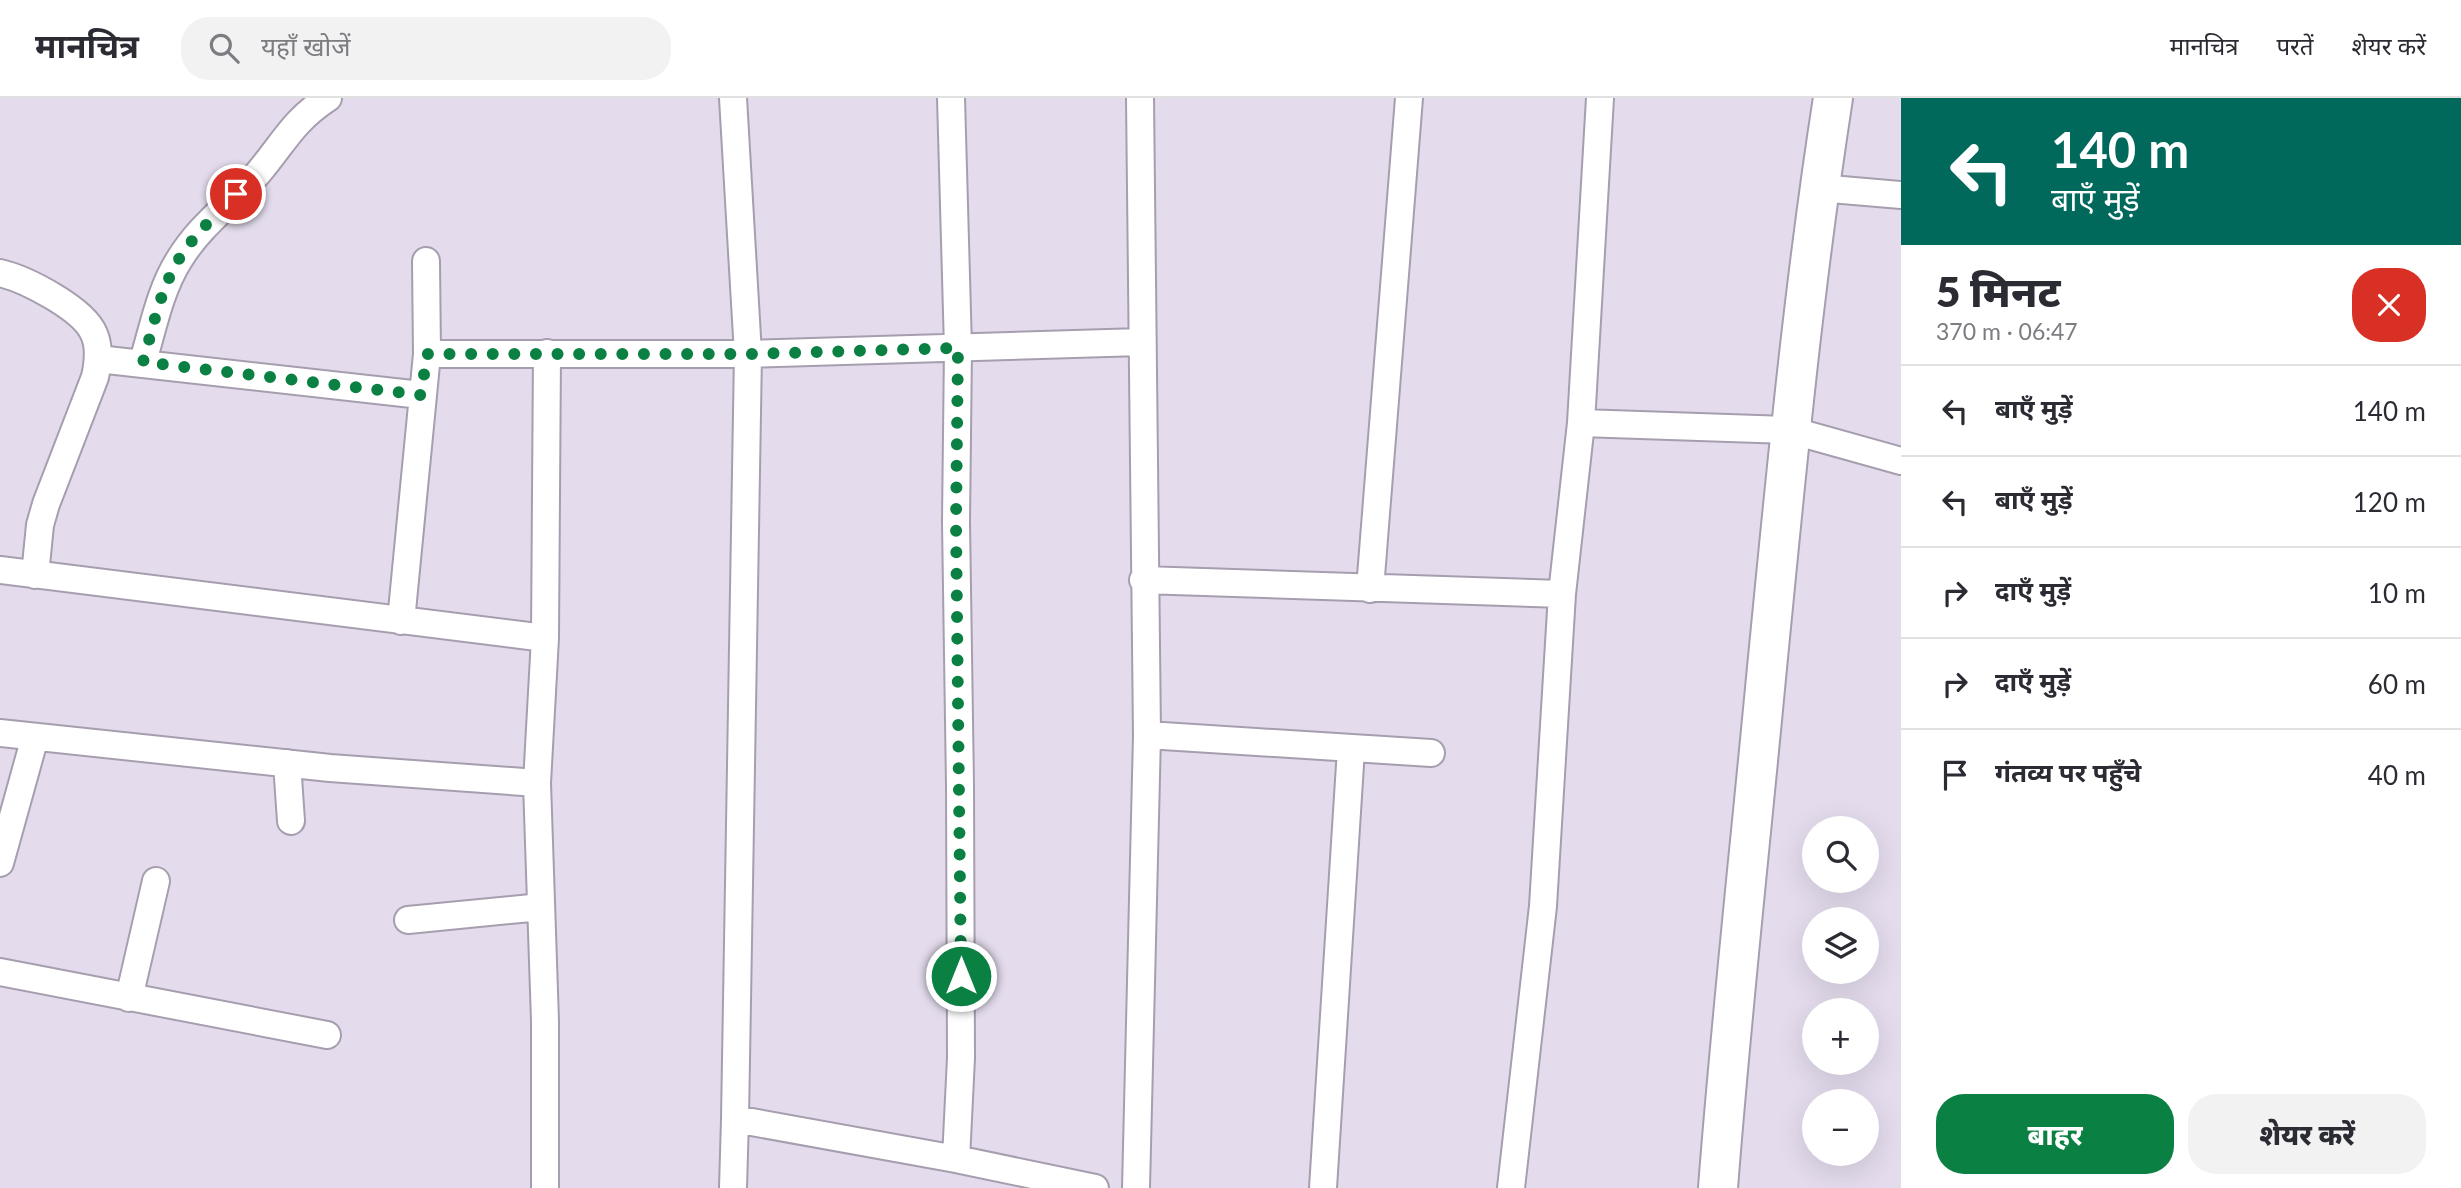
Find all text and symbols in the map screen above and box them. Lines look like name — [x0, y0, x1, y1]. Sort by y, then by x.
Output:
search box — [181, 17, 671, 80]
text: मानचित्र — [35, 25, 139, 65]
icon: search — [205, 29, 243, 67]
text: यहाँ खोजें — [261, 30, 351, 62]
text: मानचित्र — [2170, 31, 2238, 60]
text: परतें — [2276, 31, 2314, 60]
text: शेयर करें — [2352, 31, 2426, 60]
text: 140 m — [2051, 120, 2189, 178]
icon: left — [1936, 126, 2027, 217]
pin — [206, 164, 266, 224]
icon: arrive — [217, 175, 255, 213]
text: बाएँ मुड़ें — [2051, 179, 2140, 218]
text: 5 मिनट — [1936, 266, 2061, 316]
button: close — [2352, 268, 2426, 342]
text: 370 m · 06:47 — [1936, 317, 2078, 345]
icon: left — [1936, 392, 1974, 430]
text: बाएँ मुड़ें — [1995, 392, 2073, 424]
text: 140 m — [2353, 395, 2426, 427]
icon: left — [1936, 483, 1974, 521]
text: बाएँ मुड़ें — [1995, 483, 2073, 515]
text: 120 m — [2353, 486, 2426, 518]
icon: right — [1936, 574, 1974, 612]
text: दाएँ मुड़ें — [1995, 574, 2071, 606]
text: 10 m — [2368, 577, 2426, 609]
icon: right — [1936, 665, 1974, 703]
text: दाएँ मुड़ें — [1995, 665, 2071, 697]
text: 60 m — [2368, 668, 2426, 700]
icon: arrive — [1936, 756, 1974, 794]
text: गंतव्य पर पहुँचे — [1995, 756, 2141, 788]
text: 40 m — [2368, 759, 2426, 791]
map controls — [1802, 816, 1879, 1166]
button: search — [1802, 816, 1879, 893]
button: layers — [1802, 907, 1879, 984]
position arrow — [924, 939, 998, 1013]
button: + — [1802, 998, 1879, 1075]
button: − — [1802, 1089, 1879, 1166]
button: बाहर — [1936, 1094, 2174, 1174]
button: शेयर करें — [2188, 1094, 2426, 1174]

